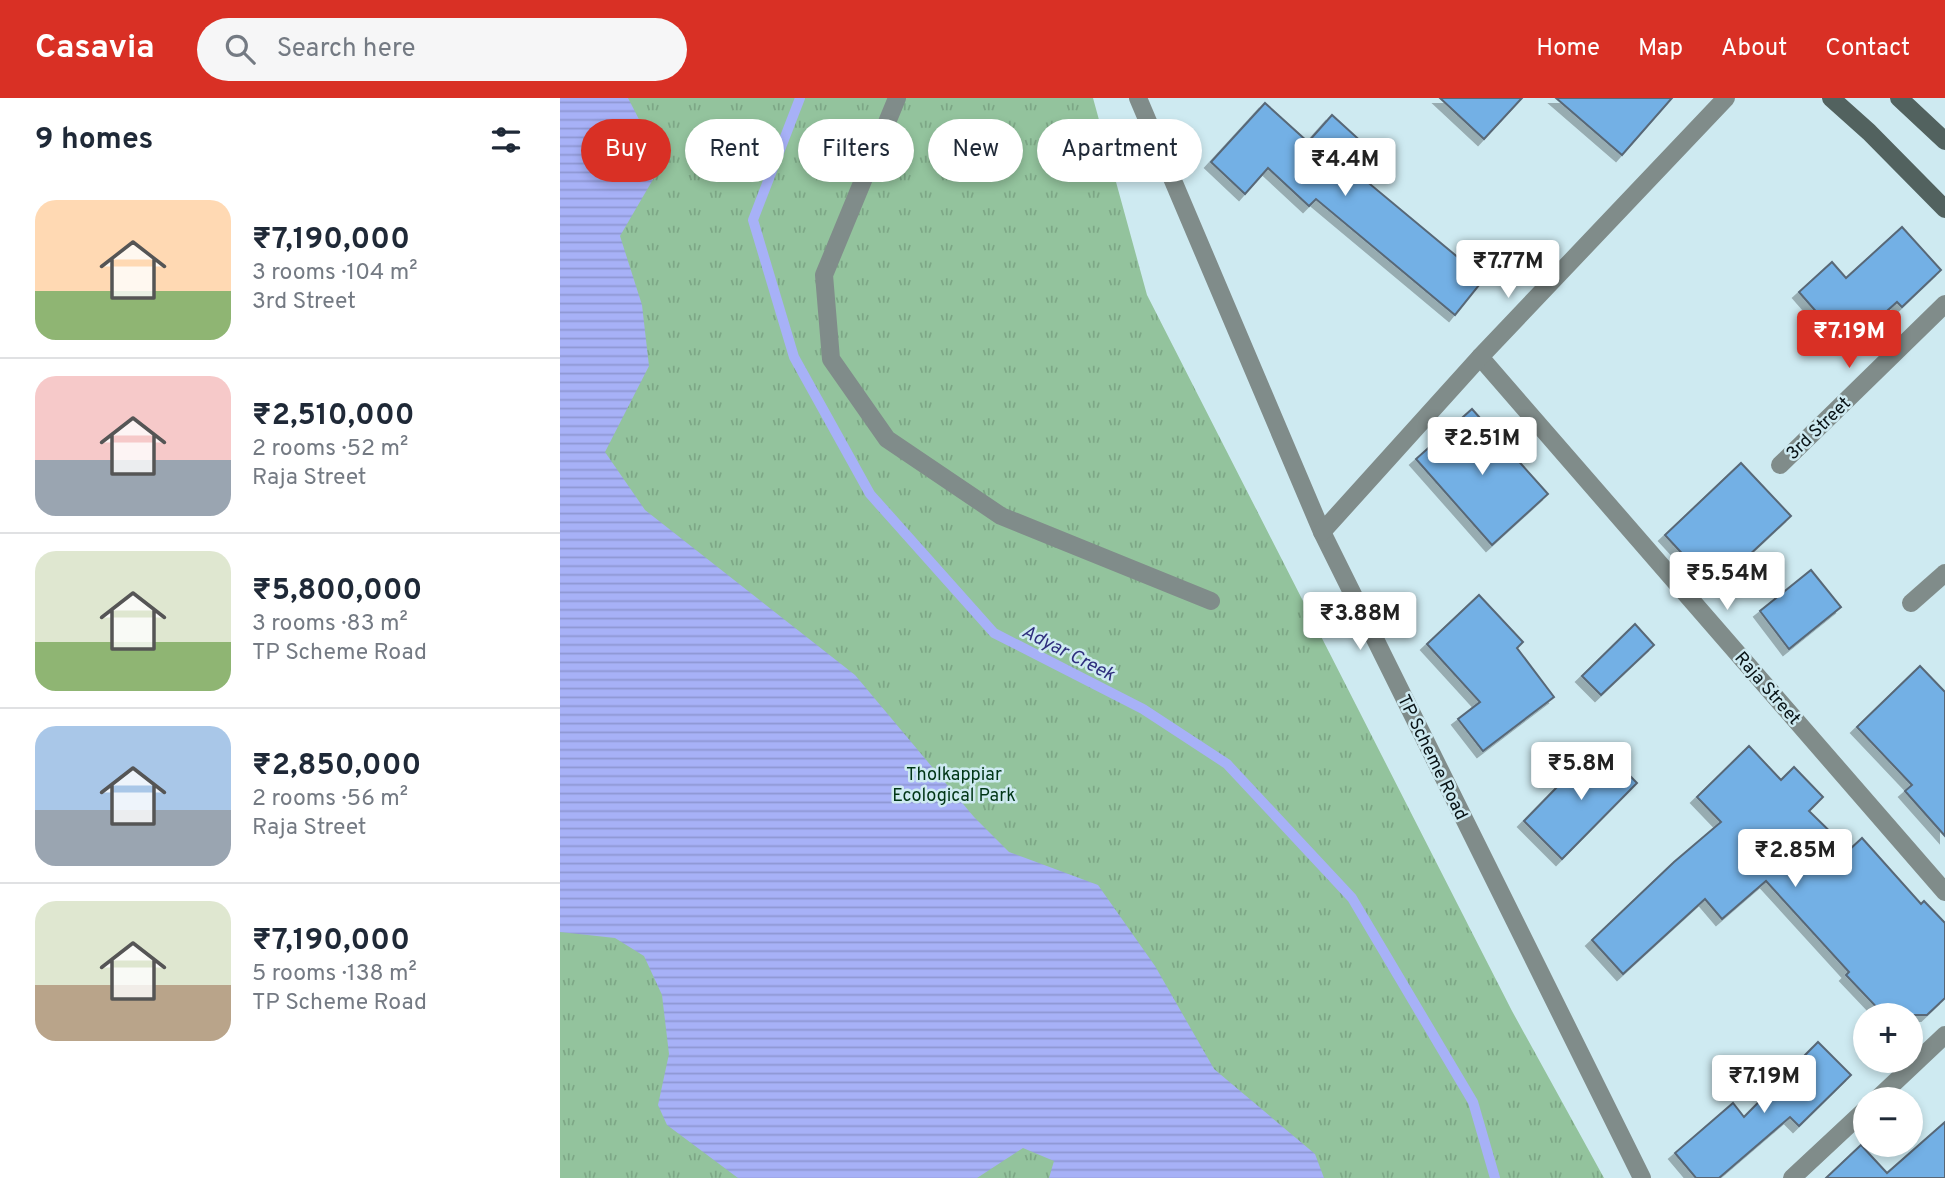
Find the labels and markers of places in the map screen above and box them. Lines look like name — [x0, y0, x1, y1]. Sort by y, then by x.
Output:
pin: ₹4.4M — [1296, 139, 1394, 198]
pin: ₹7.77M — [1451, 240, 1565, 300]
pin: ₹7.19M — [1792, 310, 1906, 370]
pin: ₹2.51M — [1425, 418, 1539, 477]
pin: ₹5.54M — [1670, 552, 1784, 612]
pin: ₹3.88M — [1303, 592, 1417, 652]
pin: ₹5.8M — [1532, 742, 1630, 802]
pin: ₹2.85M — [1738, 830, 1852, 889]
pin: ₹7.19M — [1707, 1056, 1821, 1115]

